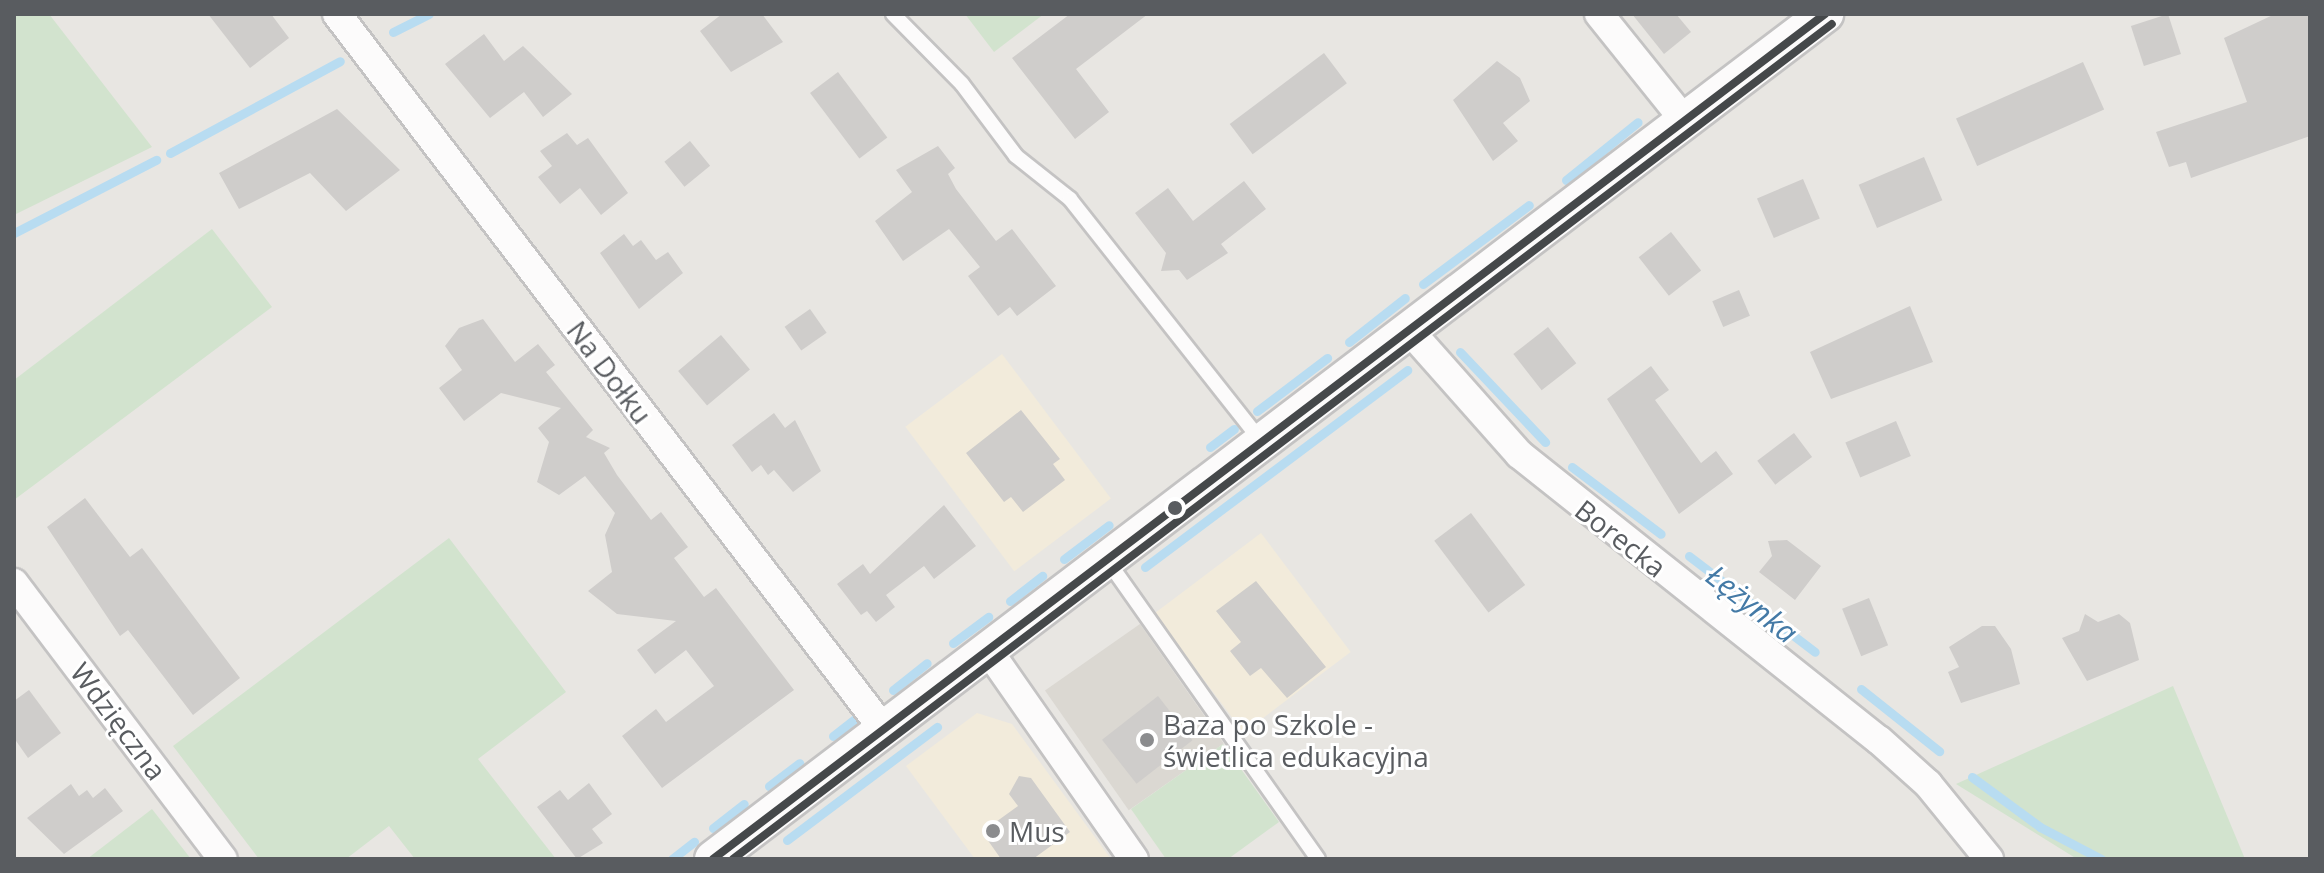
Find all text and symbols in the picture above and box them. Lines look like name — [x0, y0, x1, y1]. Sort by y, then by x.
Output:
street label: Na Dołku — [560, 314, 660, 430]
street label: Borecka — [1569, 492, 1673, 584]
unlabelled marker — [1167, 500, 1183, 516]
water label: Łężynka — [1699, 557, 1805, 651]
street label: Wdzięczna — [64, 656, 174, 786]
place label: Baza po Szkole - świetlica edukacyjna — [1163, 707, 1429, 773]
marker: Baza po Szkole - świetlica edukacyjna — [1138, 731, 1156, 749]
place label: Mus — [1009, 814, 1065, 848]
marker: Mus — [984, 822, 1002, 840]

